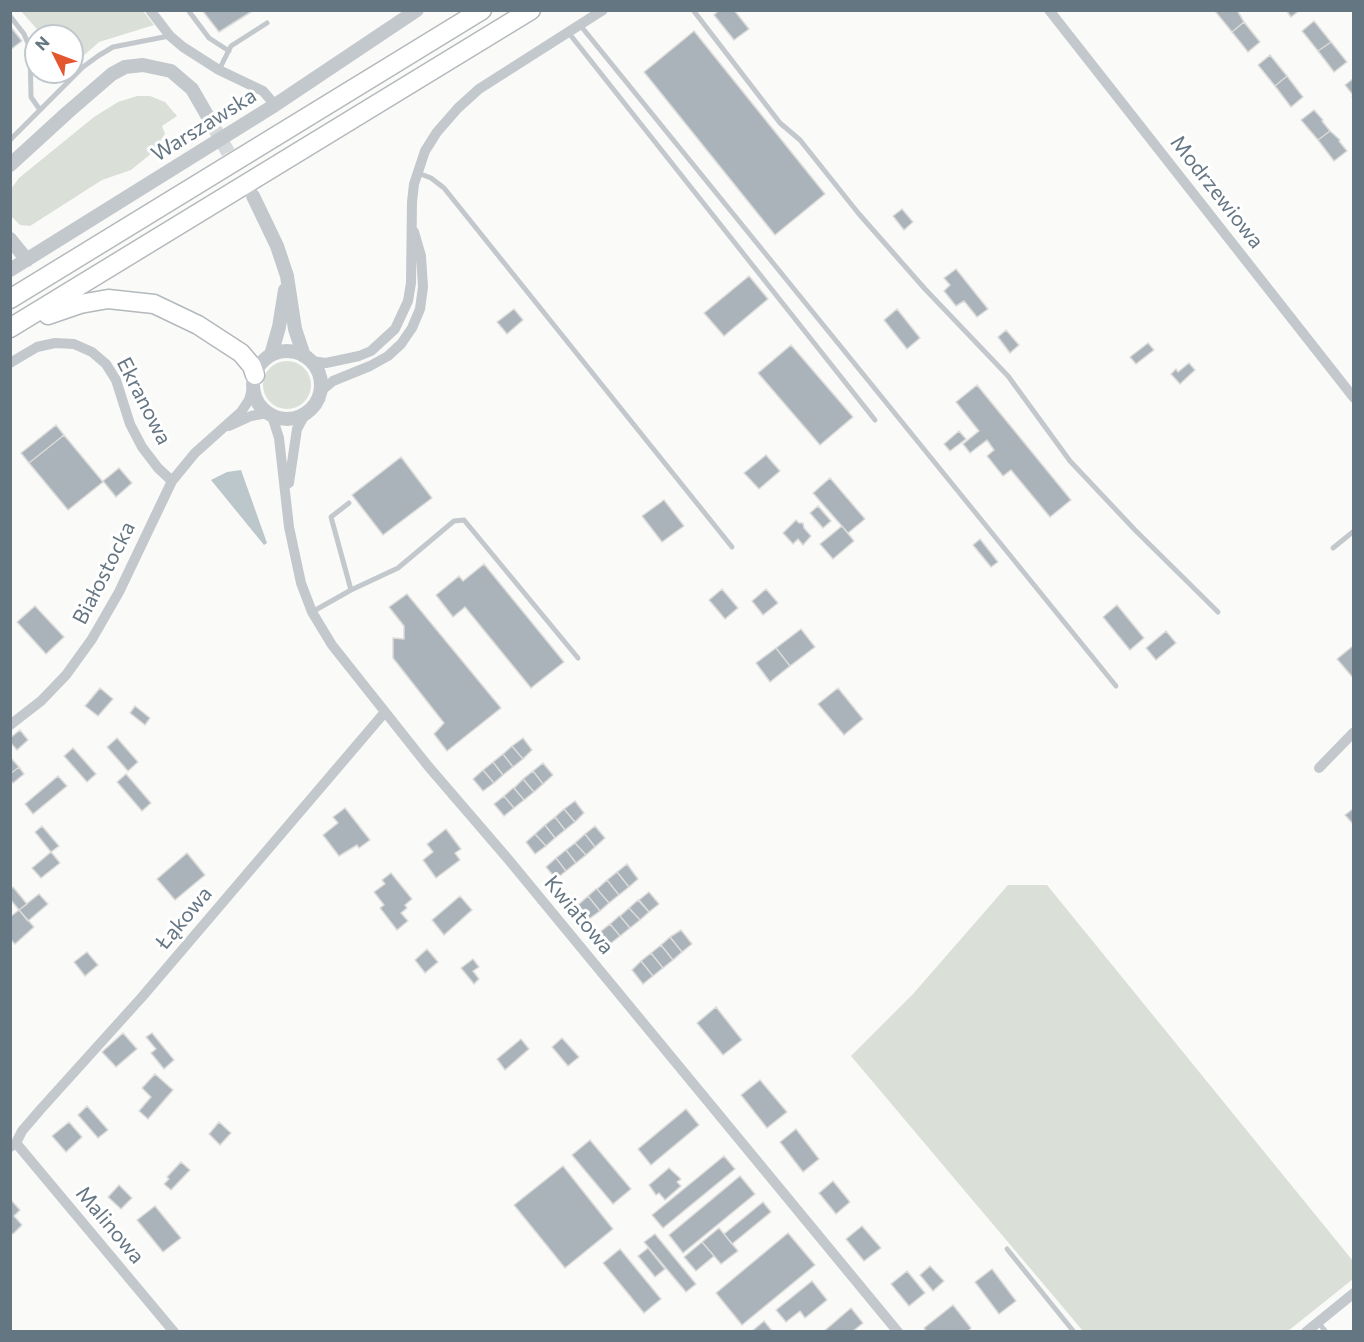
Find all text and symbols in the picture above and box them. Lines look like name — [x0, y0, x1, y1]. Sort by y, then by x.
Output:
north arrow — [24, 24, 84, 84]
text: N — [31, 32, 53, 54]
street label: Warszawska — [147, 83, 261, 167]
street label: Modrzewiowa — [1165, 131, 1269, 253]
street label: Ekranowa — [111, 353, 177, 449]
street label: Białostocka — [67, 517, 141, 629]
street label: Kwiatowa — [539, 871, 619, 959]
street label: Łąkowa — [151, 882, 217, 954]
street label: Malinowa — [70, 1181, 150, 1269]

